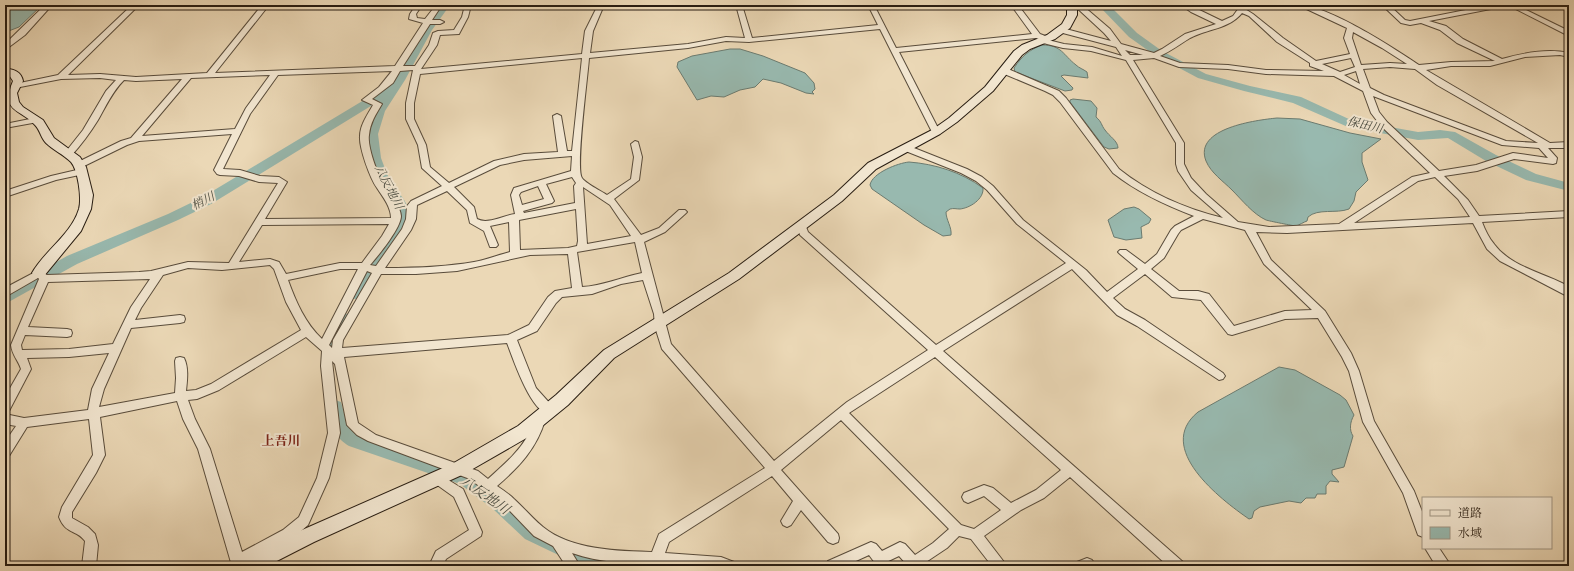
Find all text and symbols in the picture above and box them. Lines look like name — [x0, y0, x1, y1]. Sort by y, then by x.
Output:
water label: 保田川 — [1346, 113, 1386, 137]
water label: 八反地川 — [371, 162, 408, 214]
water label: 梢川 — [189, 188, 219, 214]
district label: 上吾川 — [261, 432, 301, 449]
water label: 八反地川 — [457, 471, 515, 520]
legend — [1422, 497, 1552, 549]
text: 道路 — [1458, 505, 1482, 521]
text: 水域 — [1458, 525, 1482, 541]

